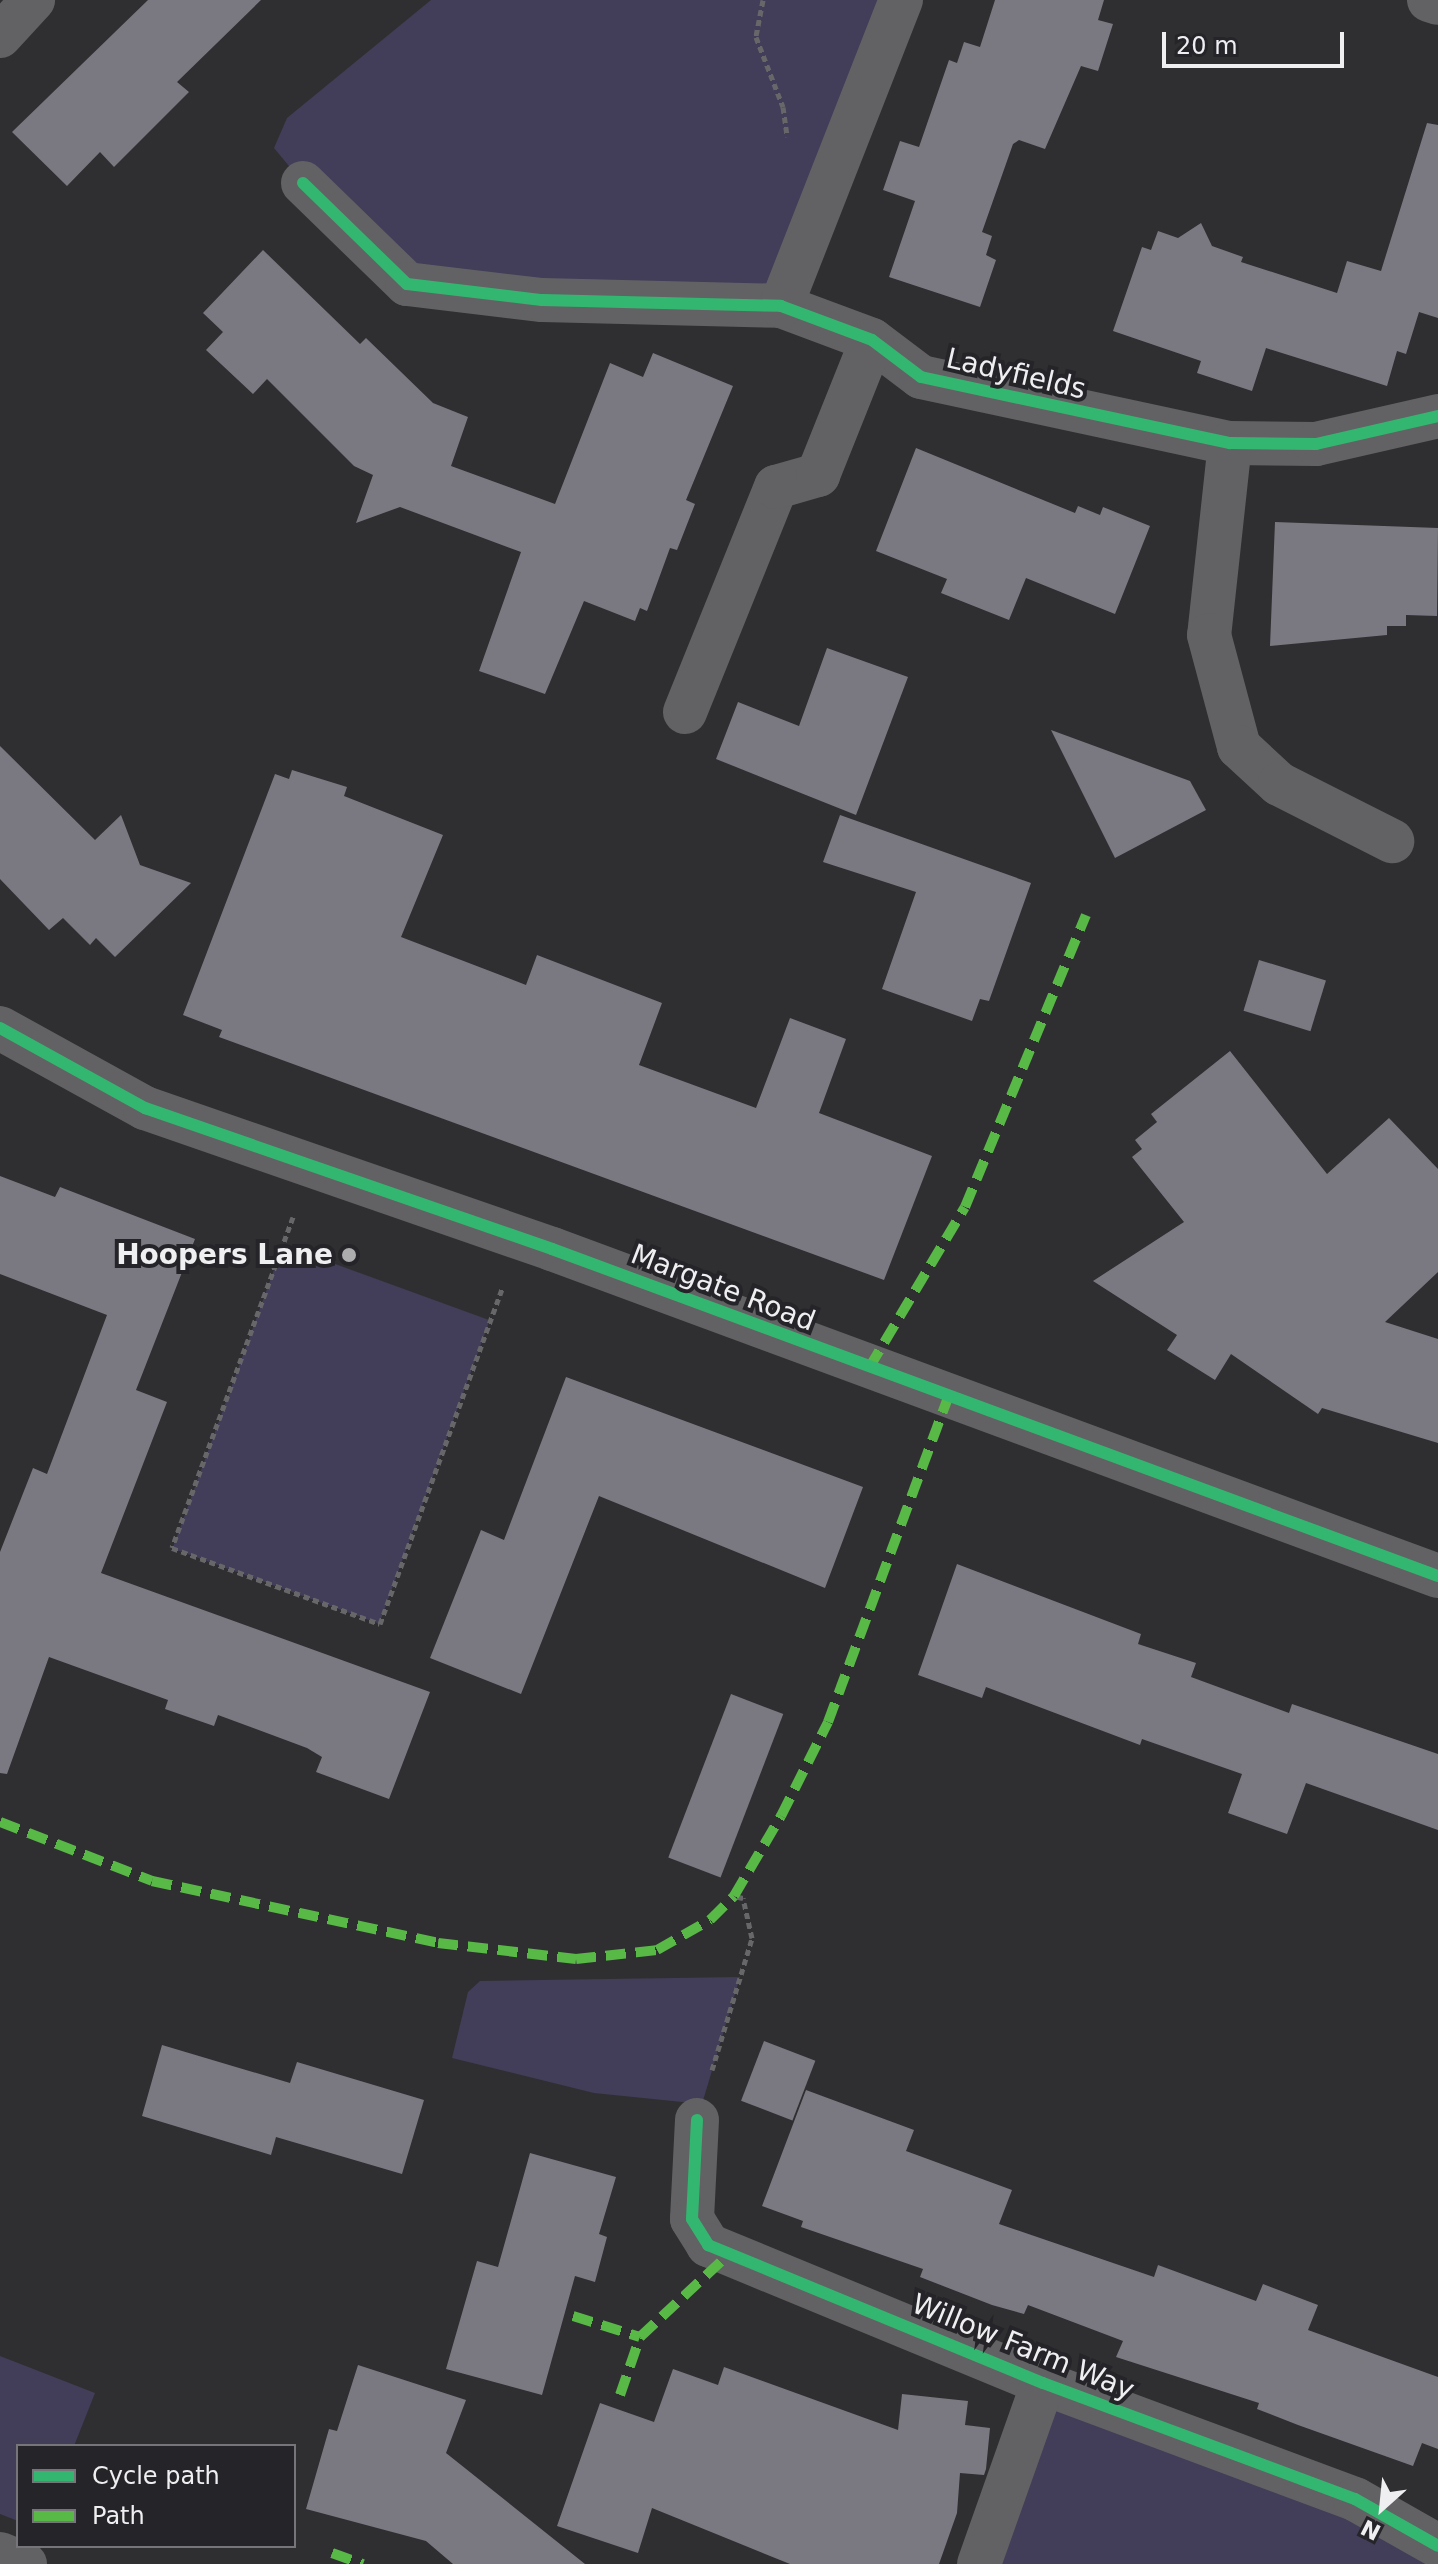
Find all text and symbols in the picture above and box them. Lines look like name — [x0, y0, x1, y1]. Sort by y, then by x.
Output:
scale bar — [1166, 16, 1348, 66]
text: 20 m — [1176, 32, 1238, 60]
street label: Ladyfields — [943, 342, 1089, 406]
street label: Margate Road — [626, 1237, 820, 1339]
place label: Hoopers Lane — [116, 1238, 333, 1272]
marker: Hoopers Lane — [340, 1246, 358, 1264]
street label: Willow Farm Way — [907, 2287, 1139, 2407]
legend — [16, 2444, 296, 2548]
text: Cycle path — [92, 2462, 220, 2490]
north arrow — [1342, 2468, 1422, 2548]
text: Path — [92, 2502, 145, 2530]
text: N — [1357, 2515, 1385, 2545]

